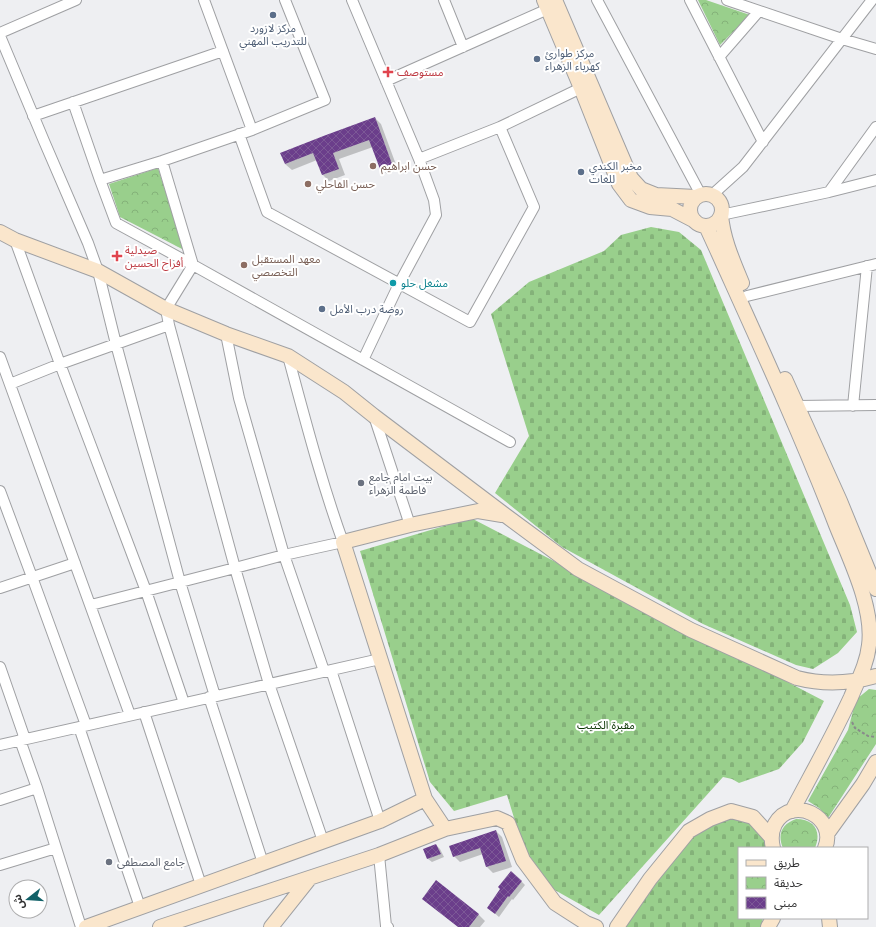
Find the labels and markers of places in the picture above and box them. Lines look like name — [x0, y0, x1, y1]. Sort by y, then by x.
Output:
marker: مركز لازورد للتدريب المهني — [268, 10, 278, 20]
place label: مركز لازورد للتدريب المهني — [239, 21, 307, 51]
place label: مركز طوارئ كهرباء الزهراء — [545, 46, 600, 73]
marker: مركز طوارئ كهرباء الزهراء — [532, 54, 542, 64]
place label: مستوصف — [397, 65, 444, 79]
marker: مستوصف — [382, 66, 394, 78]
place label: حسن ابراهيم — [381, 159, 437, 175]
place label: مخبر الكندي للغات — [589, 159, 642, 186]
marker: حسن ابراهيم — [368, 161, 378, 171]
marker: مخبر الكندي للغات — [576, 167, 586, 177]
place label: حسن الفاحلي — [316, 177, 375, 194]
marker: حسن الفاحلي — [303, 179, 313, 189]
place label: صيدلية أفراح الحسين — [125, 243, 184, 271]
marker: صيدلية أفراح الحسين — [112, 251, 122, 261]
place label: معهد المستقبل التخصصي — [252, 252, 321, 282]
marker: معهد المستقبل التخصصي — [239, 260, 249, 270]
place label: مشغل حلو — [401, 276, 448, 290]
marker: مشغل حلو — [388, 278, 398, 288]
place label: روضة درب الأمل — [330, 302, 403, 316]
marker: روضة درب الأمل — [317, 304, 327, 314]
place label: بيت امام جامع فاطمة الزهراء — [369, 470, 433, 497]
marker: بيت امام جامع فاطمة الزهراء — [356, 478, 366, 488]
place label: جامع المصطفى — [117, 855, 186, 870]
marker: جامع المصطفى — [104, 857, 114, 867]

